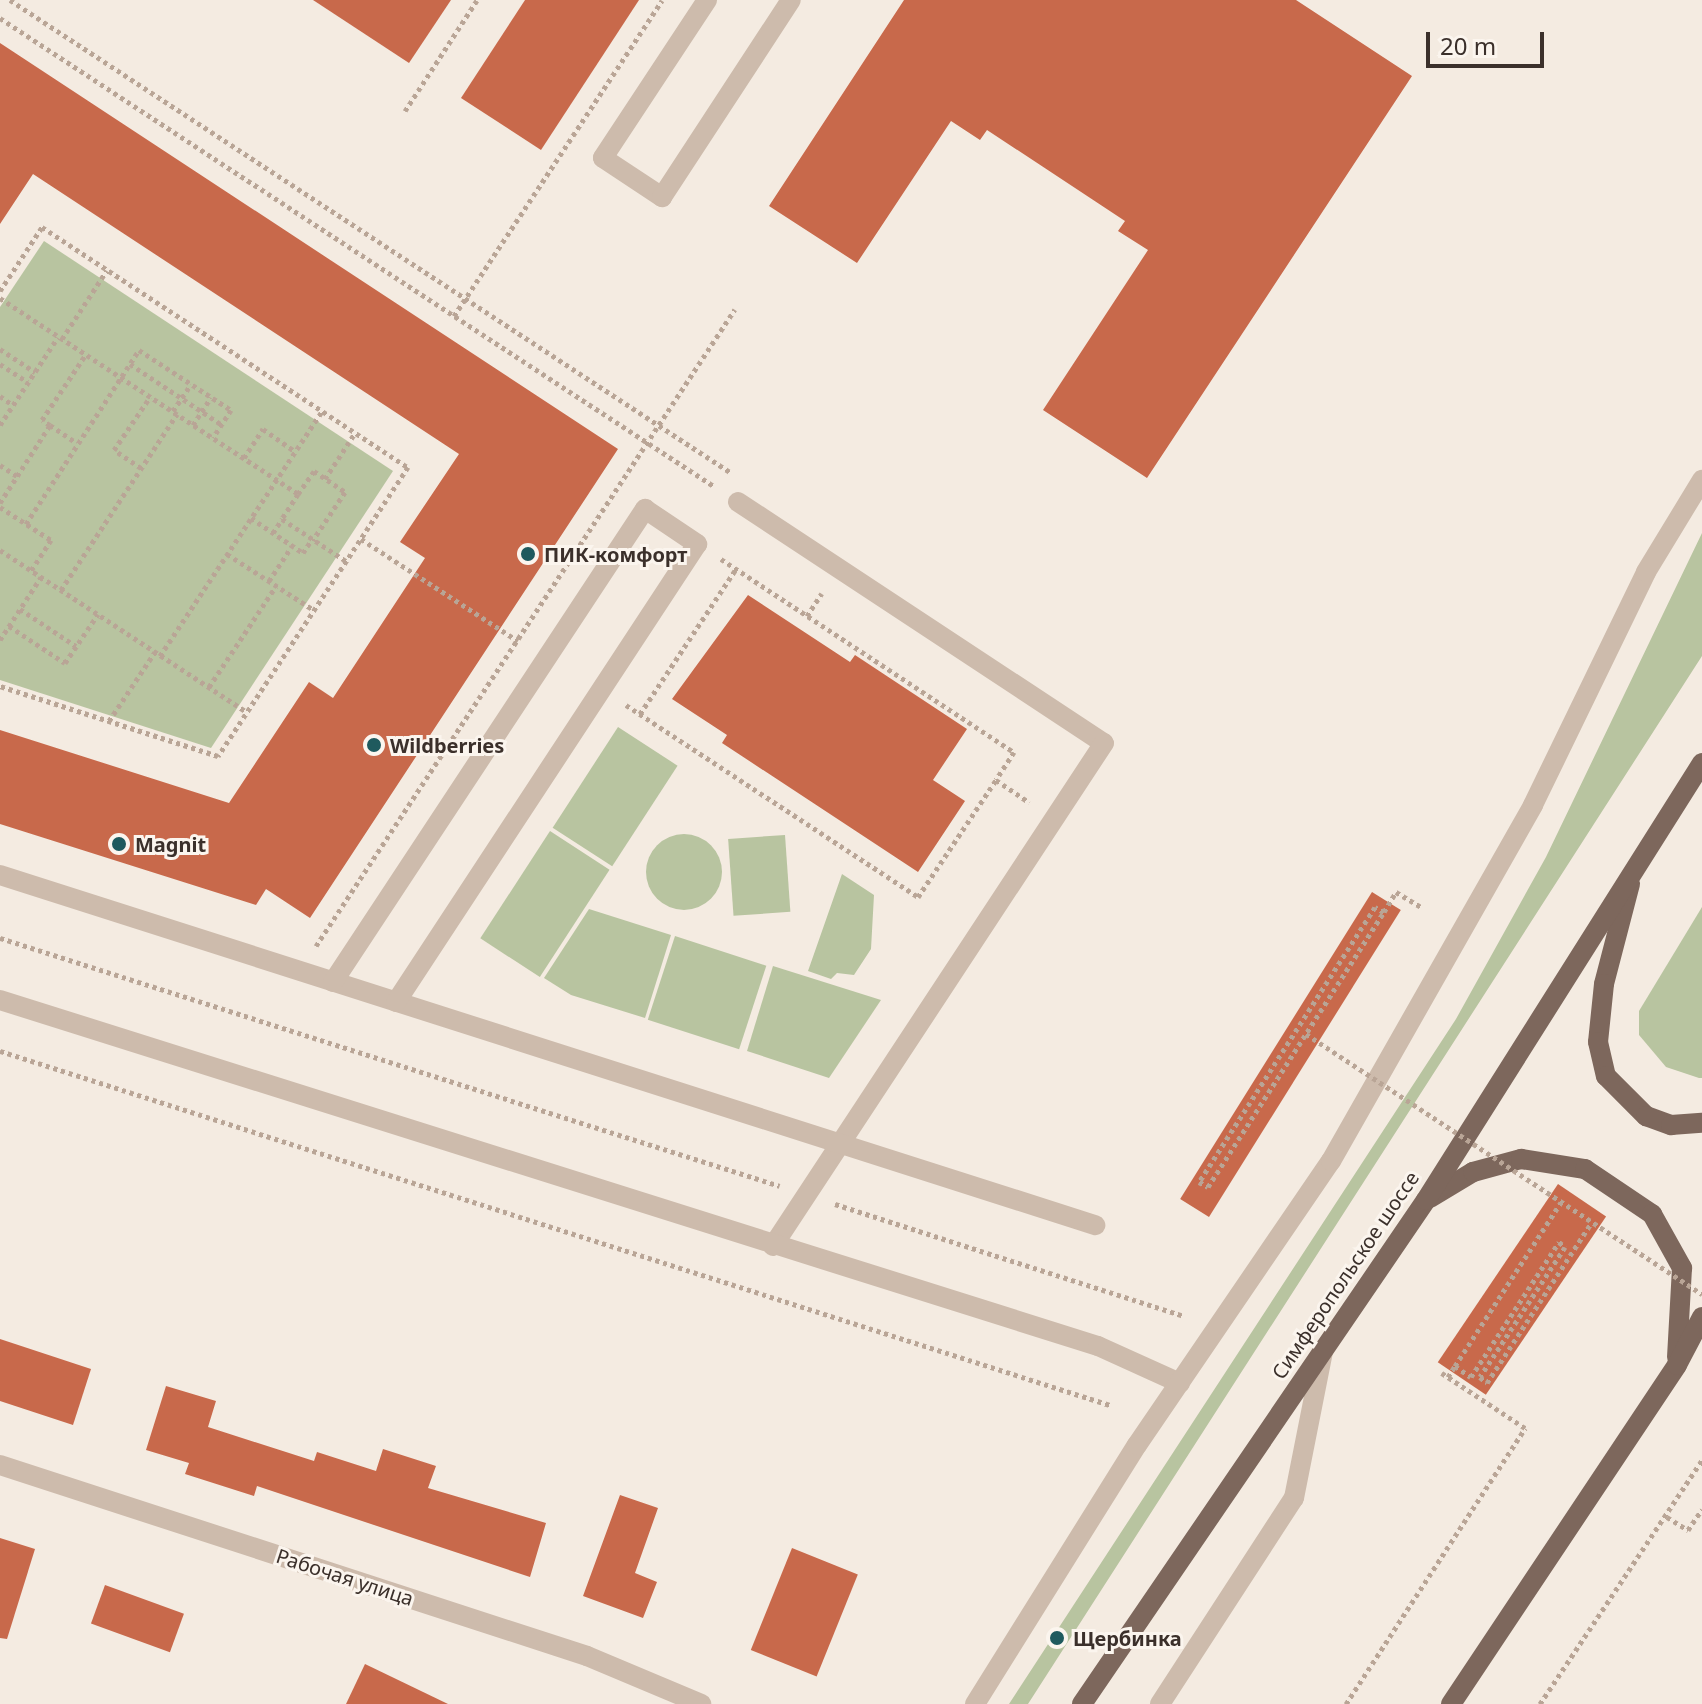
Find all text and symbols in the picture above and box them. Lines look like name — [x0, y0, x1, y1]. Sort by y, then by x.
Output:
scale bar — [1430, 16, 1548, 66]
text: 20 m — [1440, 29, 1496, 62]
place label: ПИК-комфорт — [544, 542, 687, 566]
marker: ПИК-комфорт — [519, 545, 537, 563]
place label: Wildberries — [390, 733, 504, 757]
marker: Wildberries — [365, 736, 383, 754]
place label: Magnit — [135, 832, 206, 856]
marker: Magnit — [110, 835, 128, 853]
street label: Симферопольское шоссе — [1266, 1167, 1424, 1383]
street label: Рабочая улица — [273, 1544, 417, 1610]
place label: Щербинка — [1073, 1626, 1182, 1650]
marker: Щербинка — [1048, 1629, 1066, 1647]

